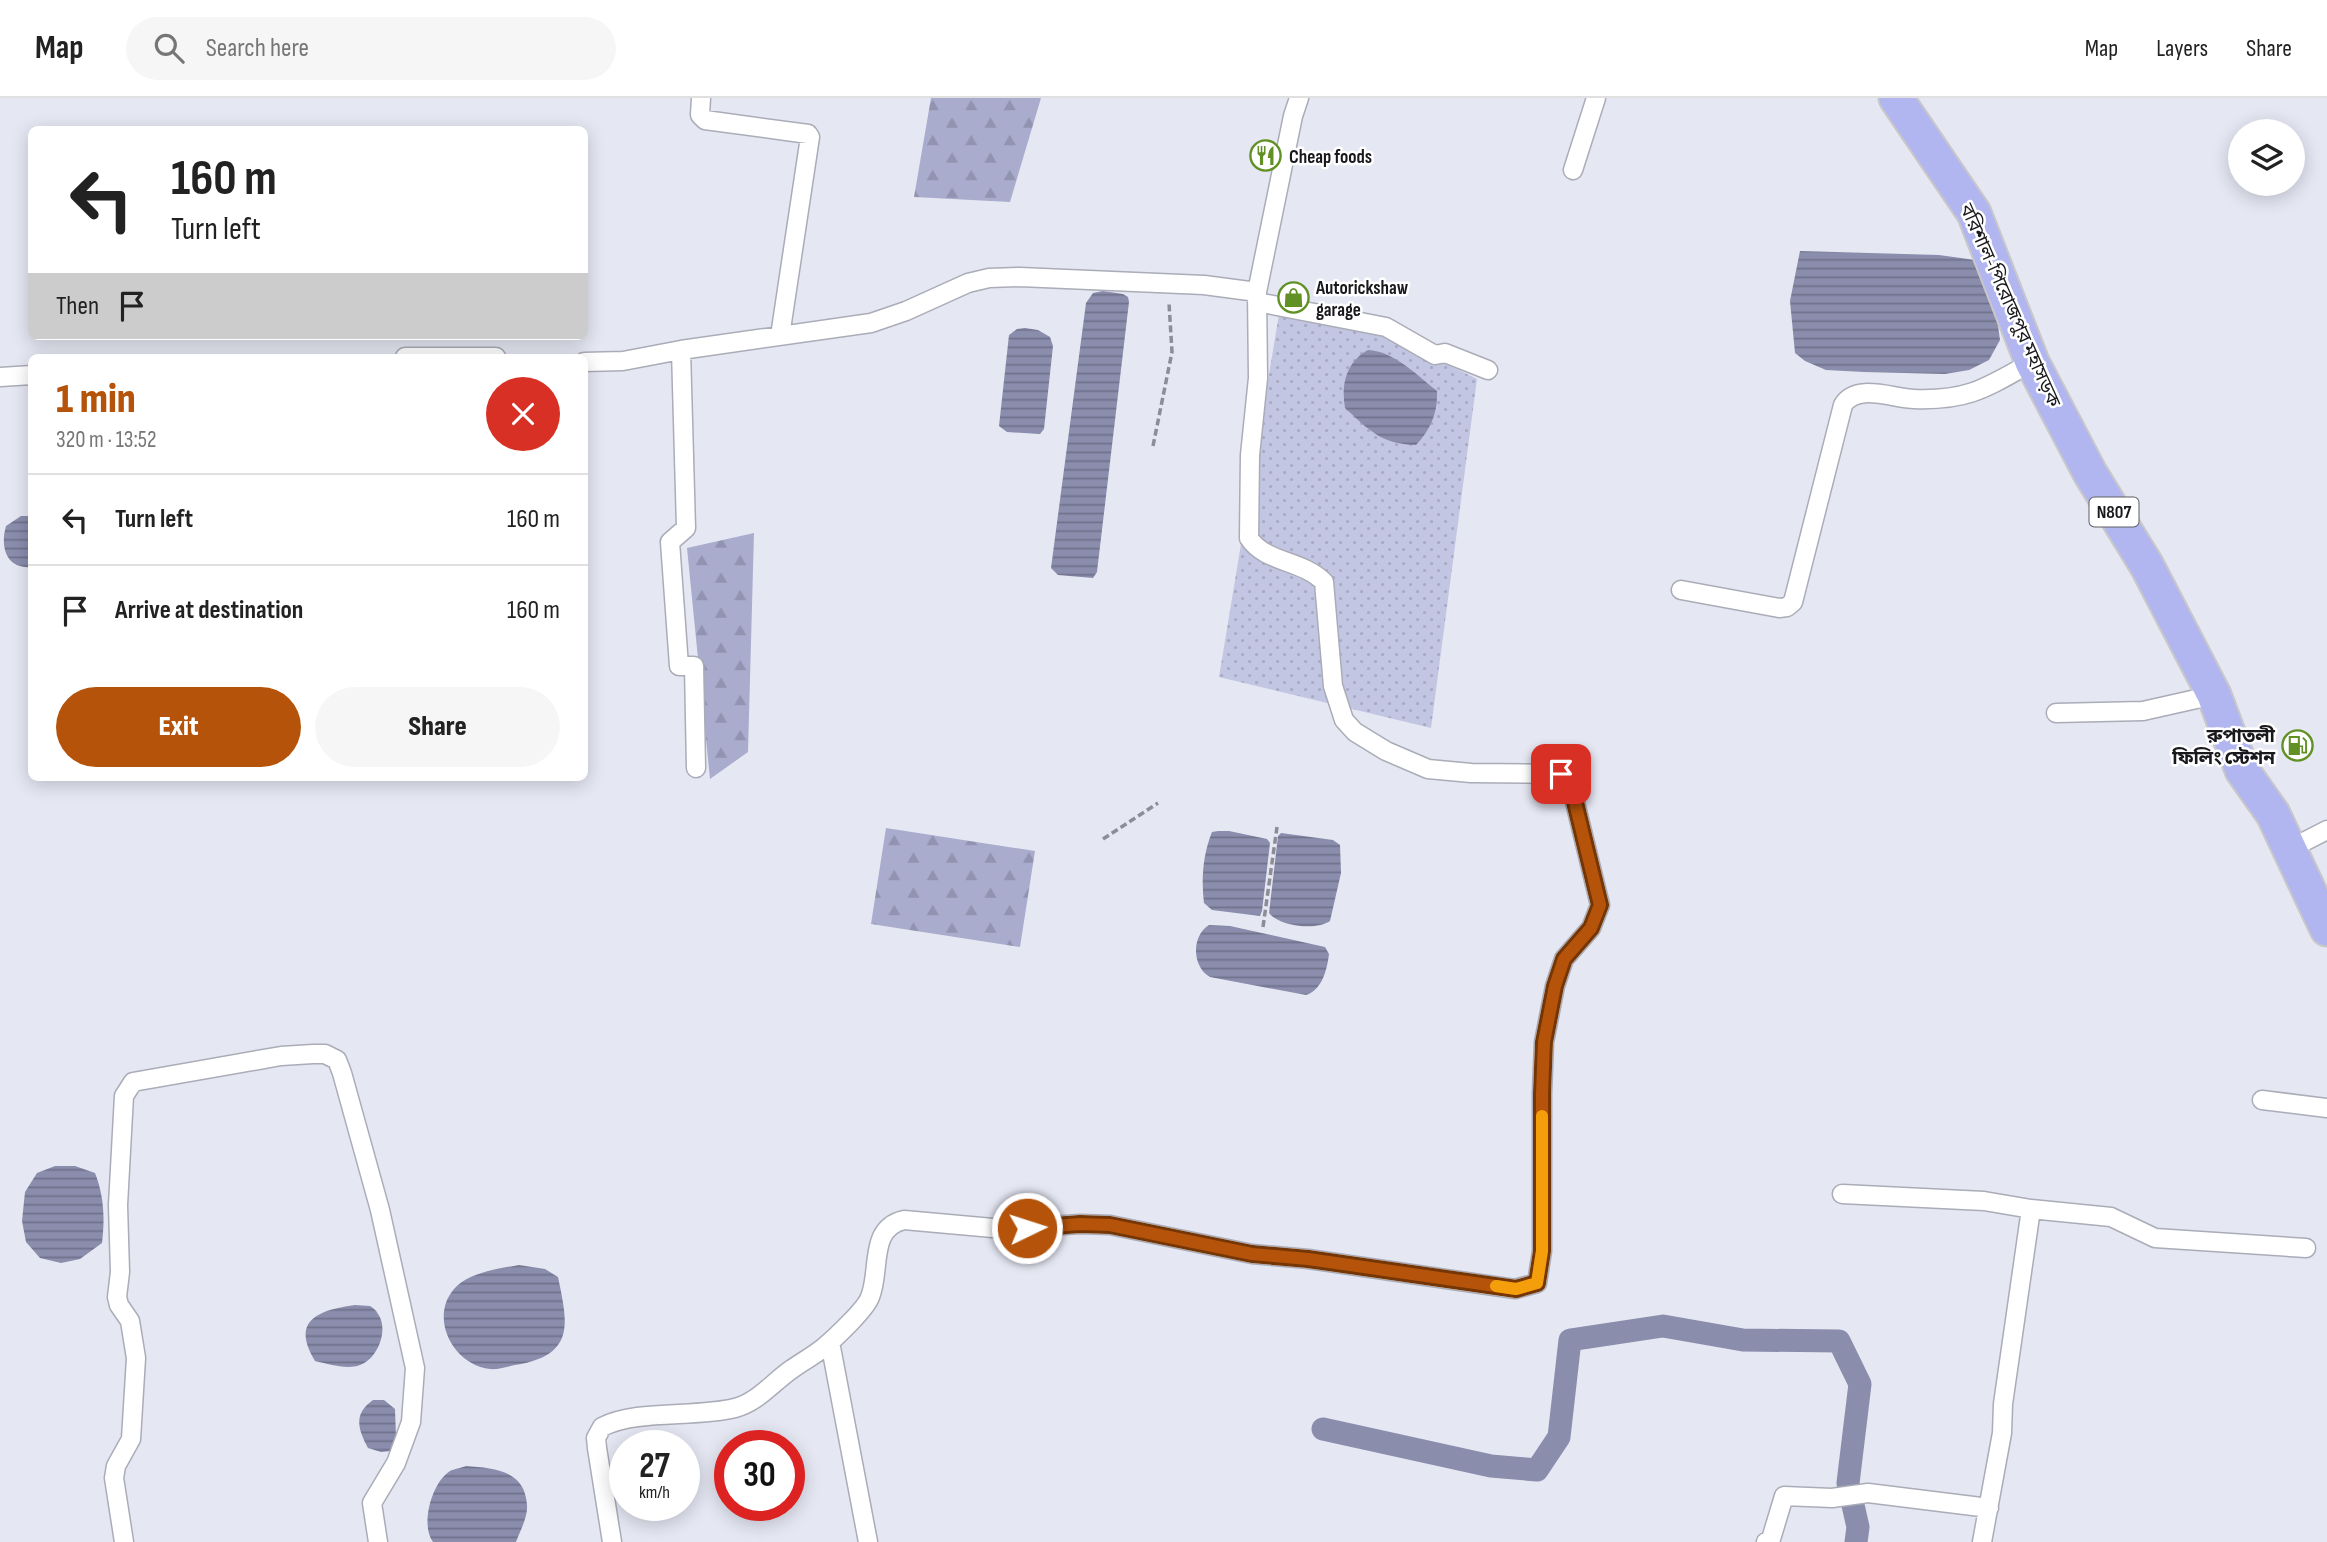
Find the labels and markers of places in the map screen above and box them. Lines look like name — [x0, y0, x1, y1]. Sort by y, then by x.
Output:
restaurant icon: Cheap foods — [1249, 139, 1283, 173]
place label: Cheap foods — [1289, 146, 1372, 169]
place label: Autorickshaw garage — [1315, 277, 1409, 322]
shop icon: Autorickshaw garage — [1276, 281, 1310, 315]
place label: রুপাতলী ফিলিং স্টেশন — [2171, 725, 2276, 770]
fuel station icon: রুপাতলী ফিলিং স্টেশন — [2281, 729, 2315, 763]
pin — [1531, 744, 1591, 804]

